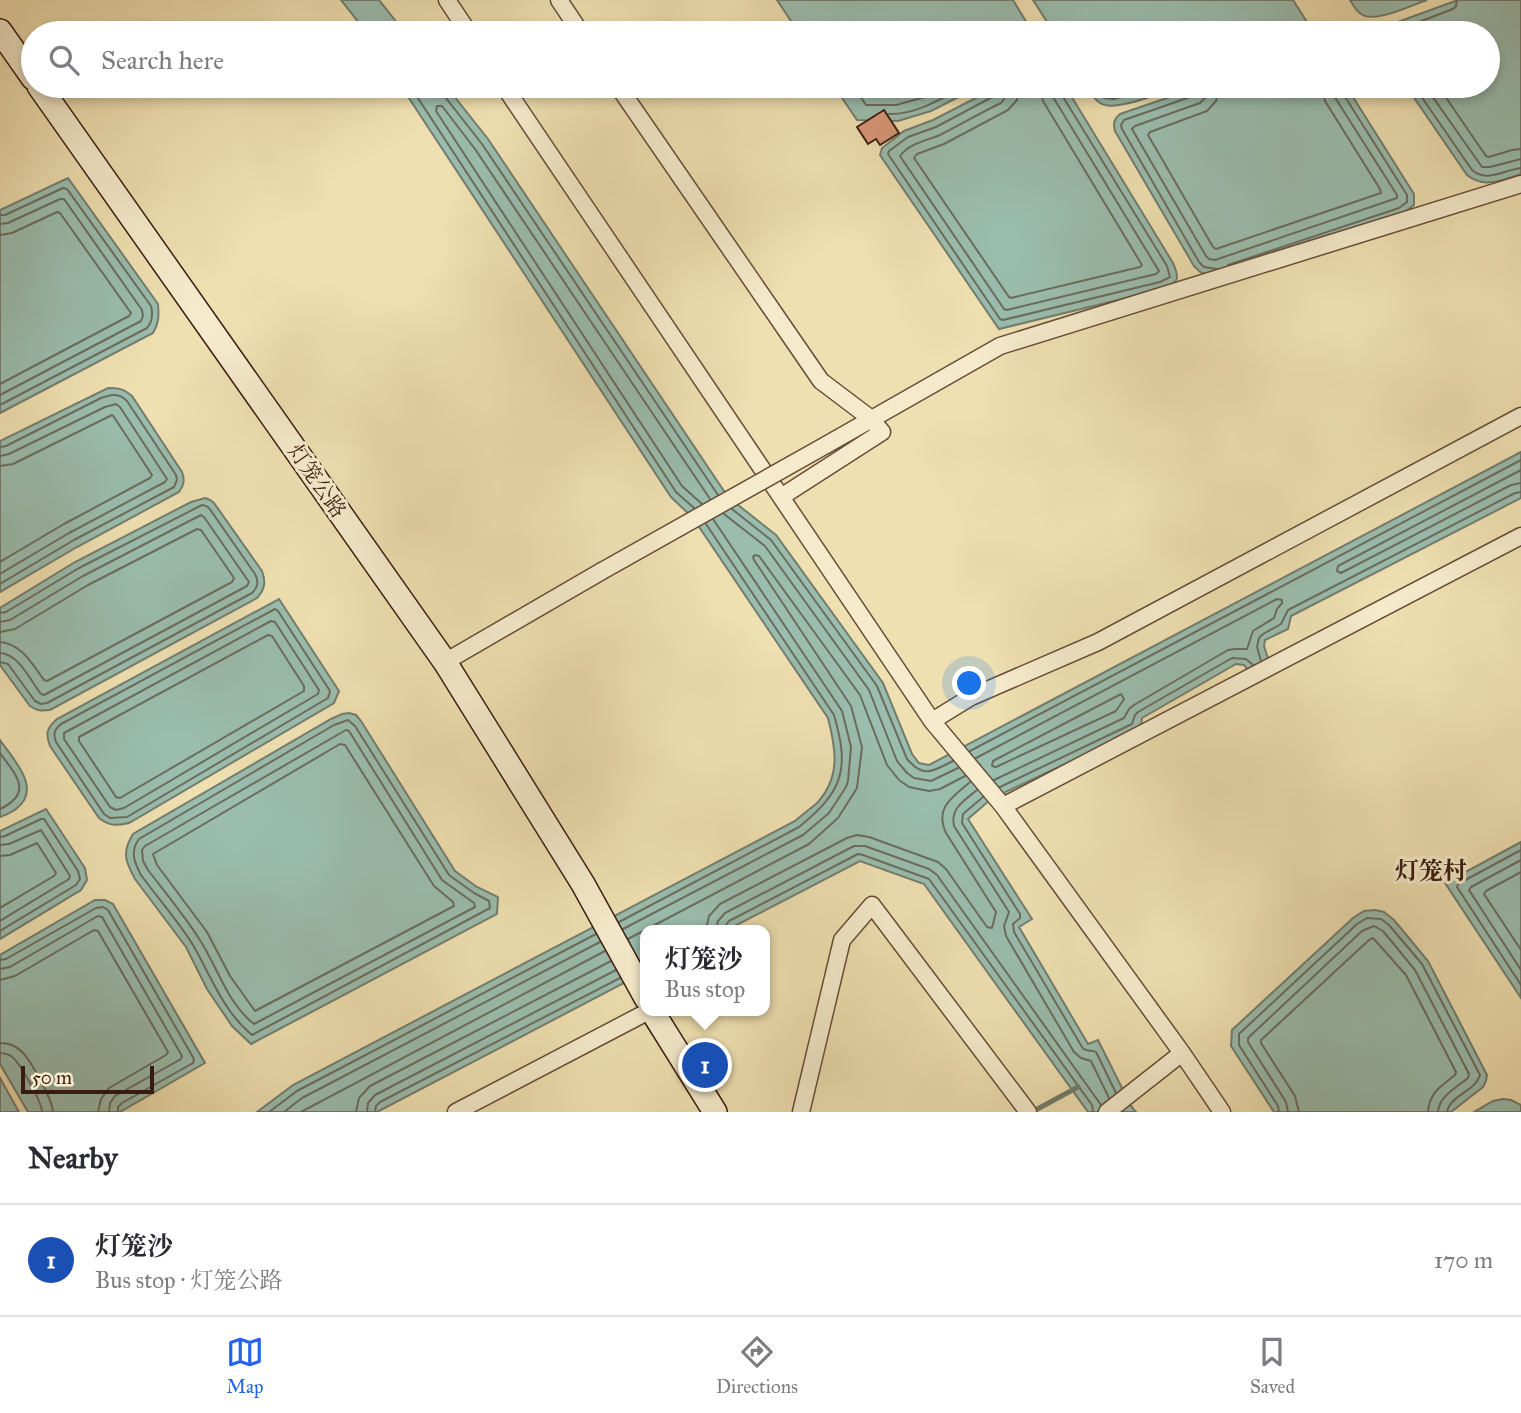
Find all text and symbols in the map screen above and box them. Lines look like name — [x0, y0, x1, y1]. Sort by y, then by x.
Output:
search box — [21, 21, 1500, 98]
icon: search — [45, 41, 83, 79]
text: Search here — [101, 44, 224, 76]
street label: 灯笼公路 — [282, 439, 352, 523]
your location — [952, 666, 986, 700]
district label: 灯笼村 — [1395, 856, 1467, 886]
popup — [640, 925, 770, 1016]
text: 灯笼沙 — [665, 943, 743, 975]
text: Bus stop — [665, 975, 745, 1003]
pin: 1 — [682, 1039, 728, 1091]
scale bar — [21, 1063, 154, 1095]
text: 50 m — [32, 1066, 72, 1089]
text: Nearby — [28, 1140, 118, 1176]
text: 灯笼沙 — [95, 1230, 173, 1262]
text: 1 — [46, 1246, 56, 1274]
text: 170 m — [1434, 1246, 1493, 1274]
text: Bus stop · 灯笼公路 — [95, 1266, 283, 1294]
tab: Map — [226, 1333, 264, 1398]
tab: Directions — [716, 1333, 798, 1398]
tab: Saved — [1250, 1333, 1295, 1398]

